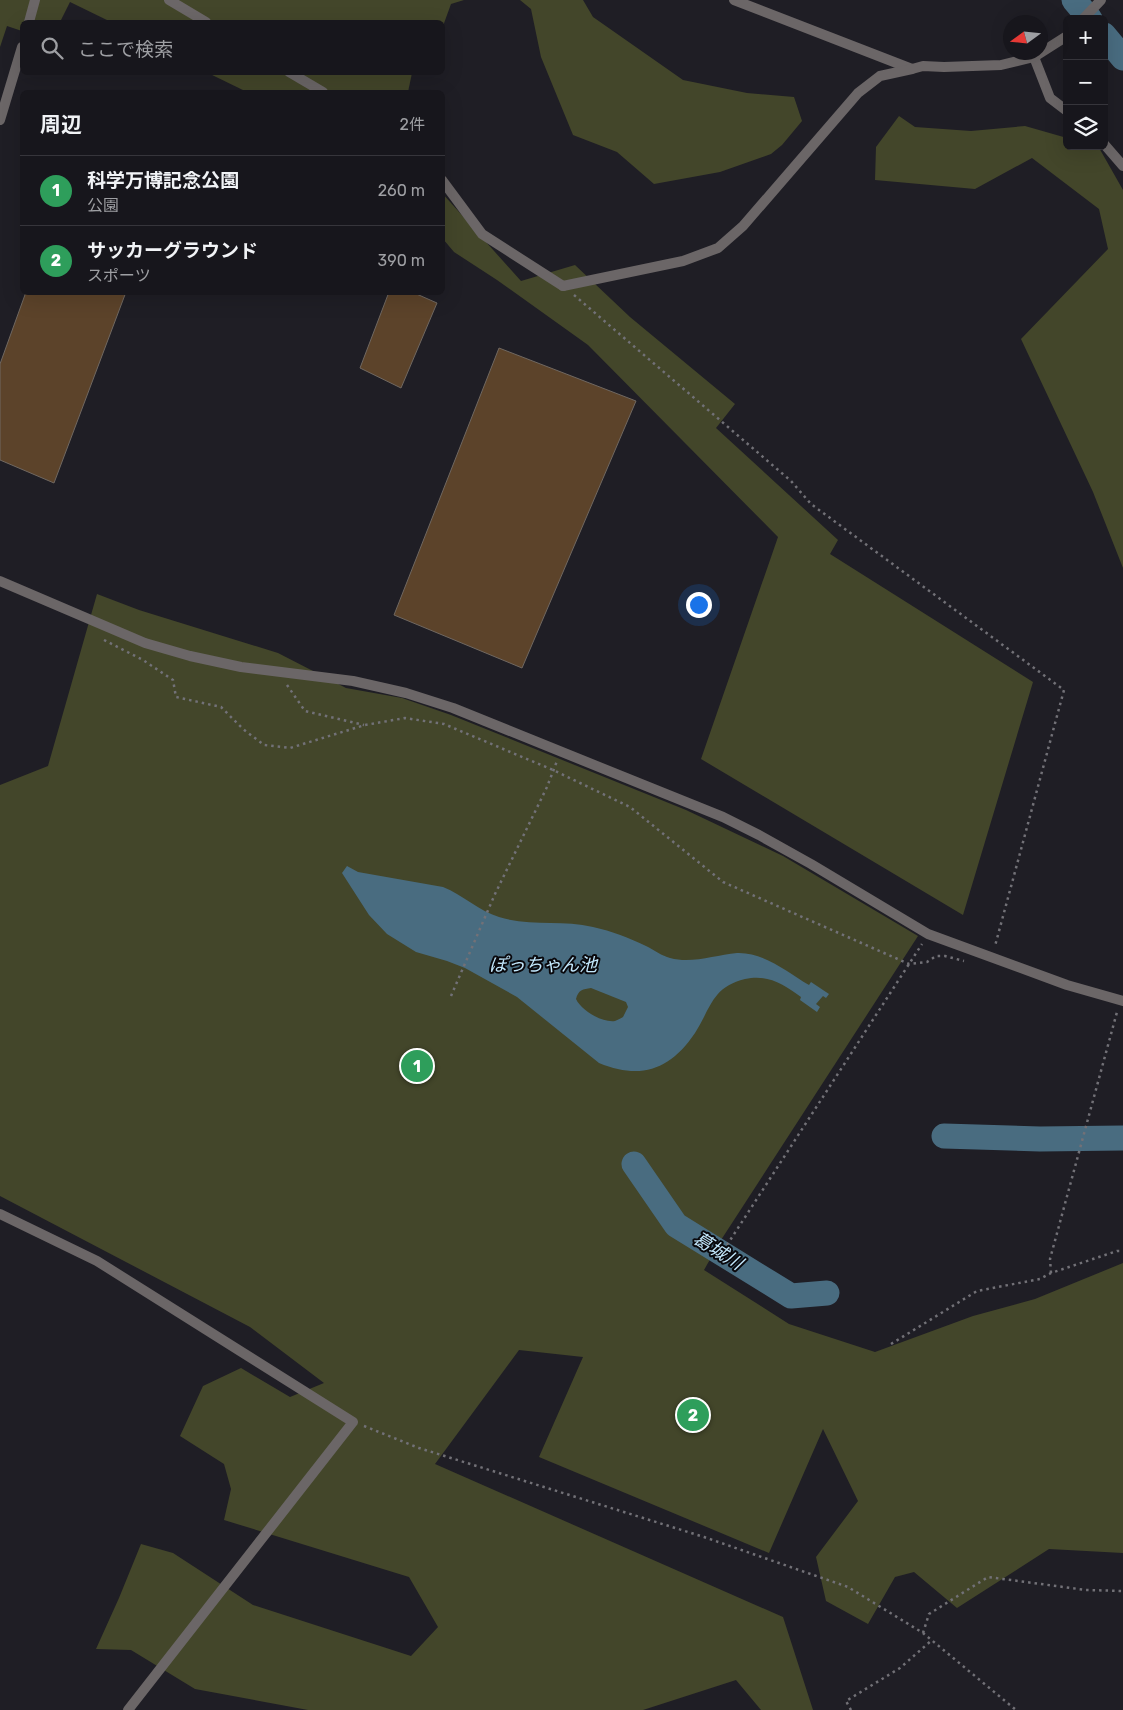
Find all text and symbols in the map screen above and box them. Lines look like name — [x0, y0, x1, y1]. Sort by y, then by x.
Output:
north arrow — [1003, 15, 1048, 60]
map controls — [1063, 15, 1108, 150]
button: + — [1063, 15, 1108, 60]
search box — [20, 20, 445, 75]
icon: search — [38, 34, 66, 62]
text: ここで検索 — [78, 38, 173, 61]
button: − — [1063, 60, 1108, 105]
button: layers — [1063, 105, 1108, 150]
text: 周辺 — [40, 112, 82, 137]
text: 2件 — [400, 115, 425, 134]
text: 科学万博記念公園 — [87, 169, 239, 192]
text: 1 — [52, 181, 60, 200]
text: 260 m — [378, 181, 425, 200]
text: 公園 — [87, 196, 119, 215]
text: サッカーグラウンド — [87, 239, 258, 262]
text: 2 — [51, 251, 61, 270]
text: 390 m — [378, 251, 425, 270]
text: スポーツ — [87, 266, 151, 285]
your location — [686, 592, 712, 618]
water label: ぽっちゃん池 — [489, 954, 599, 976]
pin: 1 — [401, 1047, 433, 1085]
water label: 葛城川 — [689, 1227, 748, 1276]
pin: 2 — [677, 1396, 709, 1434]

